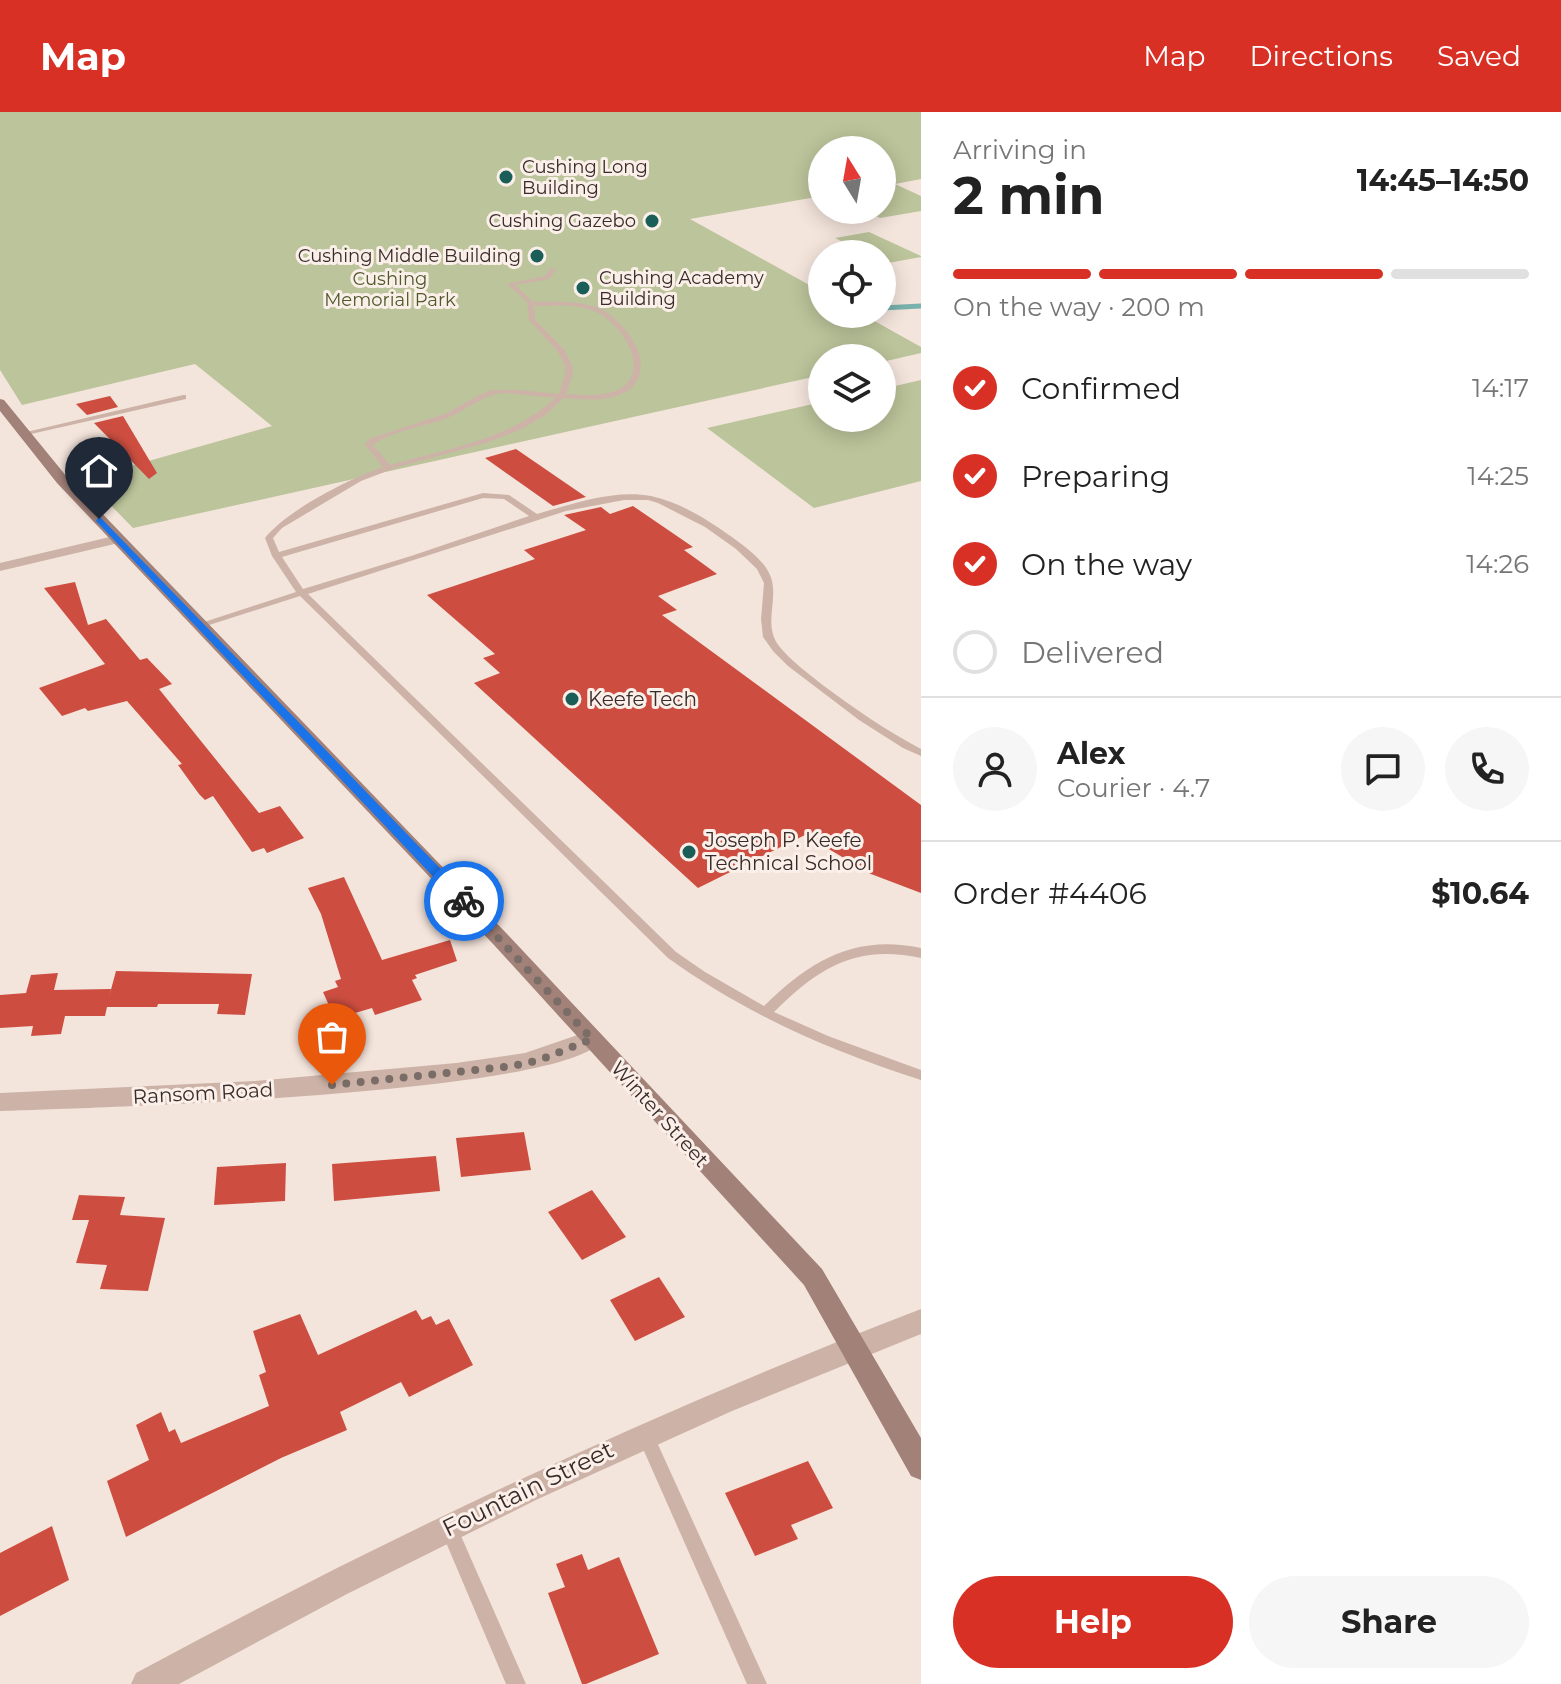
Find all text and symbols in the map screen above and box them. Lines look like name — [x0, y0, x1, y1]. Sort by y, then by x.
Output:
text: Map — [40, 33, 126, 80]
text: Map — [1143, 39, 1205, 73]
text: Directions — [1249, 39, 1393, 73]
text: Saved — [1437, 39, 1521, 73]
text: Arriving in — [953, 134, 1087, 166]
north arrow — [808, 136, 896, 224]
map controls — [808, 136, 896, 432]
place label: Cushing Long Building — [522, 156, 648, 199]
text: 14:45–14:50 — [1357, 162, 1529, 199]
text: 2 min — [953, 164, 1105, 227]
marker: Cushing Long Building — [497, 168, 515, 186]
place label: Cushing Gazebo — [489, 210, 636, 232]
marker: Cushing Gazebo — [643, 212, 661, 230]
button: locate — [808, 240, 896, 328]
place label: Cushing Middle Building — [298, 245, 521, 267]
marker: Cushing Middle Building — [528, 247, 546, 265]
place label: Cushing Academy Building — [599, 267, 764, 310]
park label: Cushing Memorial Park — [324, 268, 456, 311]
marker: Cushing Academy Building — [574, 279, 592, 297]
text: On the way · 200 m — [953, 291, 1205, 323]
button: layers — [808, 344, 896, 432]
icon: check — [953, 366, 997, 410]
text: Confirmed — [1021, 370, 1181, 407]
text: 14:17 — [1472, 372, 1529, 404]
pin — [65, 437, 133, 519]
icon: home — [77, 449, 121, 493]
icon: check — [953, 454, 997, 498]
text: Preparing — [1021, 458, 1170, 495]
text: 14:25 — [1467, 460, 1529, 492]
icon: check — [953, 542, 997, 586]
text: On the way — [1021, 546, 1192, 583]
text: 14:26 — [1466, 548, 1529, 580]
text: Delivered — [1021, 634, 1164, 671]
place label: Keefe Tech — [588, 687, 697, 711]
marker: Keefe Tech — [563, 690, 581, 708]
button: person — [953, 727, 1037, 811]
button: chat — [1341, 727, 1425, 811]
button: phone — [1445, 727, 1529, 811]
text: Alex — [1057, 735, 1125, 772]
text: Courier · 4.7 — [1057, 772, 1210, 804]
place label: Joseph P. Keefe Technical School — [704, 828, 872, 875]
marker: Joseph P. Keefe Technical School — [680, 843, 698, 861]
courier — [424, 861, 504, 941]
text: Order #4406 — [953, 875, 1147, 912]
text: $10.64 — [1431, 875, 1529, 912]
icon: bike — [442, 879, 486, 923]
pin — [298, 1003, 366, 1085]
icon: bag — [310, 1015, 354, 1059]
street label: Winter Street — [606, 1056, 714, 1172]
street label: Ransom Road — [132, 1077, 274, 1109]
street label: Fountain Street — [437, 1434, 618, 1543]
button: Help — [953, 1576, 1233, 1668]
button: Share — [1249, 1576, 1529, 1668]

